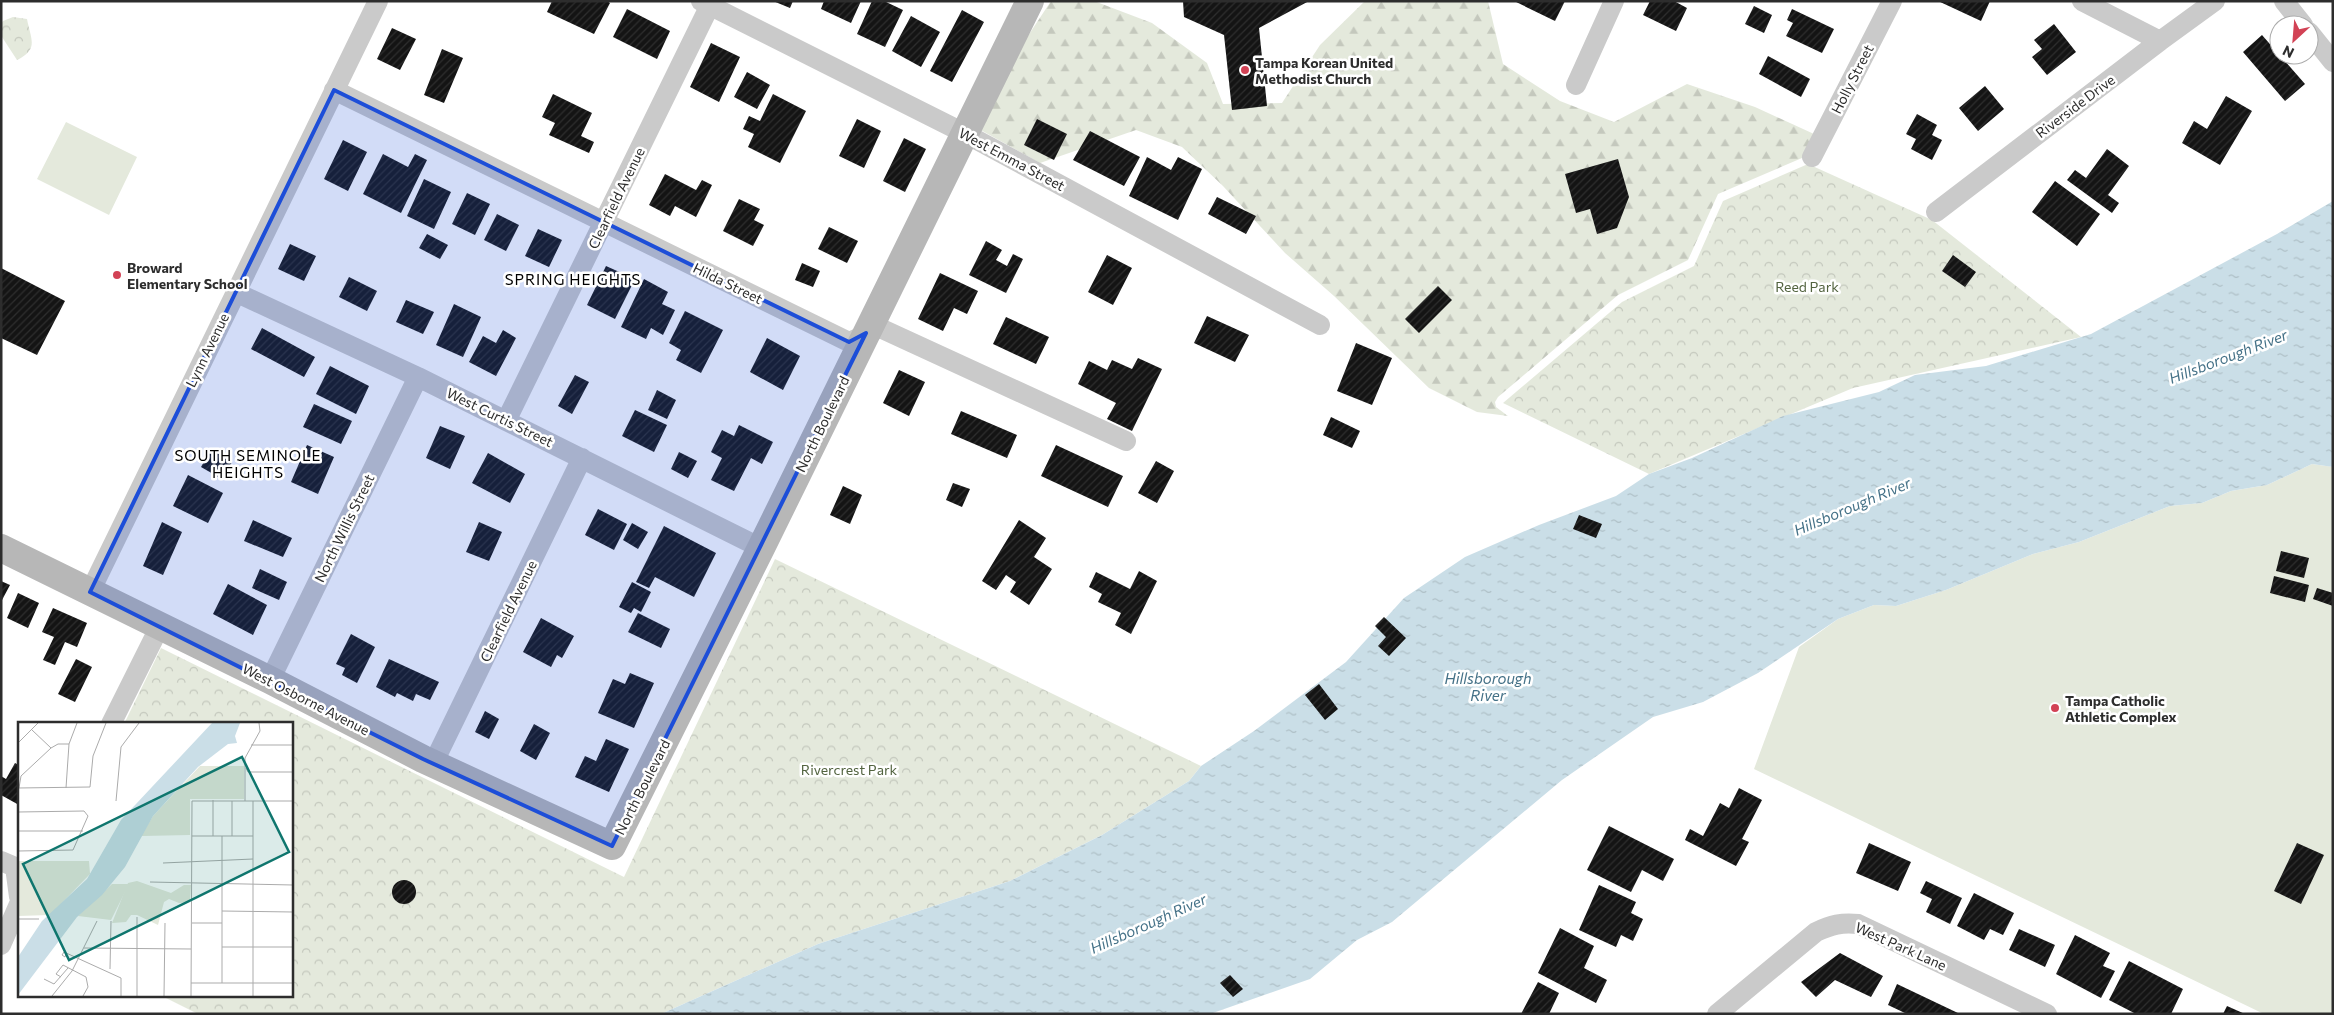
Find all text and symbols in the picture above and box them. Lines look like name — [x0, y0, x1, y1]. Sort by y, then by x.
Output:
north arrow — [2269, 15, 2319, 65]
street label: Holly Street — [1827, 41, 1877, 116]
text: N — [2280, 42, 2297, 62]
place label: Tampa Korean United Methodist Church — [1255, 54, 1393, 87]
marker: Tampa Korean United Methodist Church — [1239, 64, 1251, 76]
street label: Riverside Drive — [2032, 71, 2118, 141]
street label: West Emma Street — [956, 124, 1068, 194]
street label: Clearfield Avenue — [584, 144, 648, 252]
place label: Broward Elementary School — [127, 259, 247, 292]
street label: Hilda Street — [690, 259, 766, 307]
marker: Broward Elementary School — [111, 269, 123, 281]
district label: SPRING HEIGHTS — [505, 270, 641, 288]
park label: Reed Park — [1775, 278, 1839, 295]
street label: Lynn Avenue — [182, 310, 232, 390]
water label: Hillsborough River — [2166, 325, 2291, 387]
street label: North Boulevard — [791, 373, 853, 475]
street label: West Curtis Street — [444, 384, 556, 450]
district label: SOUTH SEMINOLE HEIGHTS — [174, 446, 322, 481]
street label: North Willis Street — [310, 471, 378, 585]
water label: Hillsborough River — [1791, 473, 1914, 539]
street label: Clearfield Avenue — [476, 557, 540, 665]
street label: West Osborne Avenue — [240, 660, 372, 738]
water label: Hillsborough River — [1444, 669, 1532, 704]
place label: Tampa Catholic Athletic Complex — [2065, 692, 2177, 725]
marker: Tampa Catholic Athletic Complex — [2049, 702, 2061, 714]
inset map — [18, 722, 292, 998]
street label: North Boulevard — [611, 736, 673, 838]
park label: Rivercrest Park — [801, 761, 898, 778]
water label: Hillsborough River — [1087, 889, 1210, 957]
street label: West Park Lane — [1853, 918, 1949, 974]

